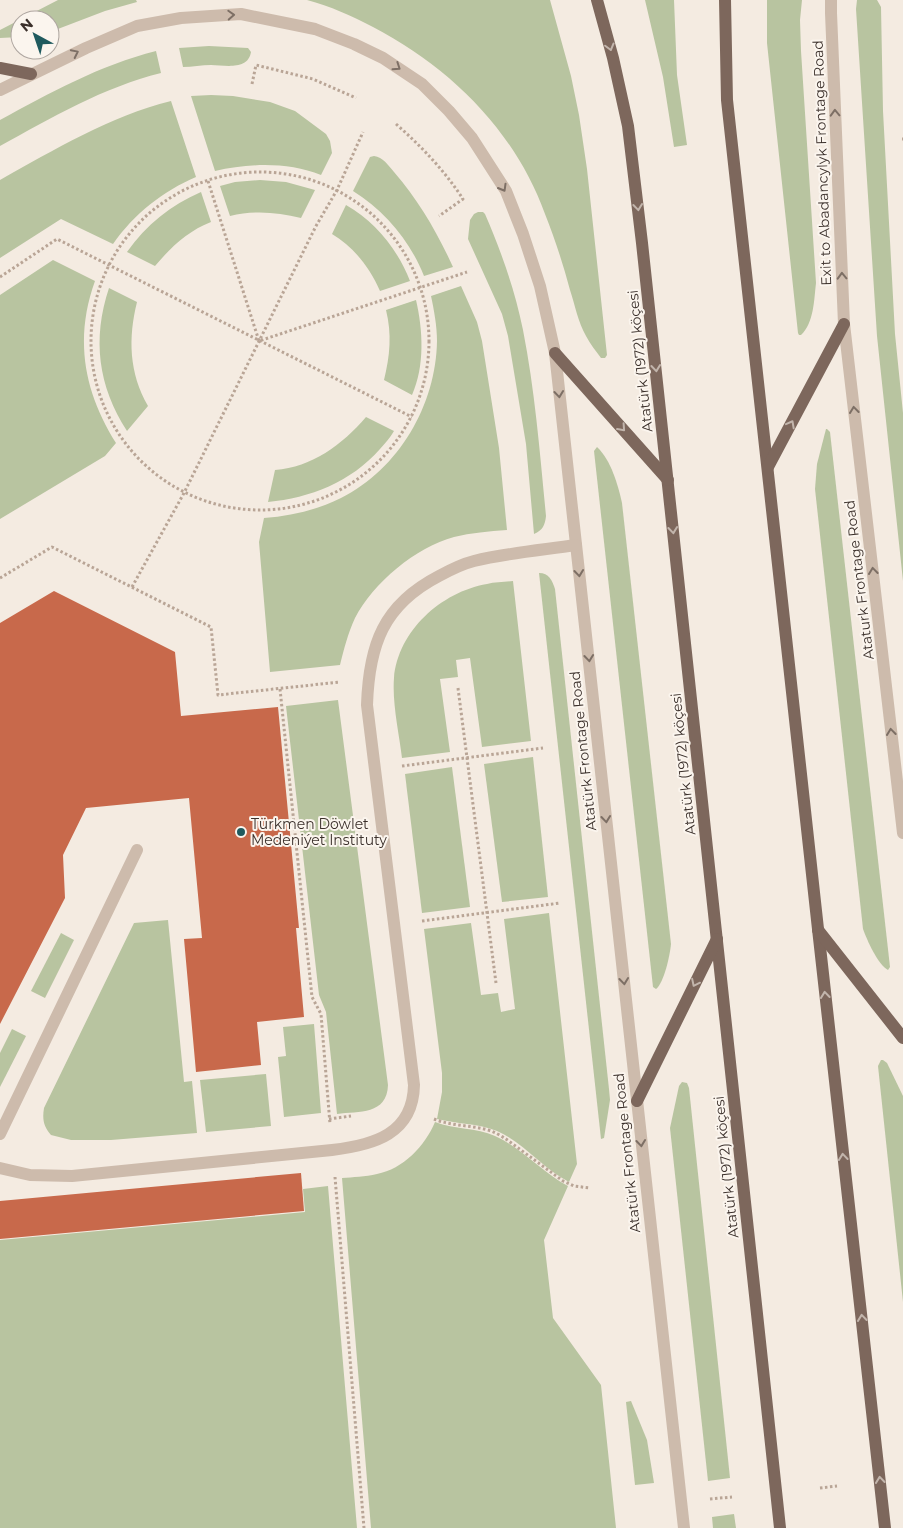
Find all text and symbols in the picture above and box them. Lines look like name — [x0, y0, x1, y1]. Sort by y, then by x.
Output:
one-way arrow — [227, 9, 235, 20]
north arrow — [10, 10, 60, 60]
text: N — [17, 15, 37, 36]
street label: Exit to Abadancylyk Frontage Road — [809, 40, 835, 286]
one-way arrow — [604, 43, 615, 52]
one-way arrow — [70, 49, 79, 59]
one-way arrow — [391, 61, 401, 70]
one-way arrow — [829, 109, 840, 117]
one-way arrow — [497, 182, 507, 191]
one-way arrow — [632, 203, 643, 211]
one-way arrow — [836, 271, 847, 279]
street label: Atatürk (1972) köçesi — [624, 289, 656, 433]
one-way arrow — [650, 365, 661, 373]
one-way arrow — [553, 390, 564, 398]
one-way arrow — [849, 405, 860, 413]
one-way arrow — [784, 420, 794, 429]
one-way arrow — [616, 423, 625, 432]
street label: Ataturk Frontage Road — [840, 499, 878, 661]
one-way arrow — [667, 526, 678, 534]
one-way arrow — [868, 567, 878, 575]
one-way arrow — [573, 569, 584, 577]
one-way arrow — [583, 654, 594, 662]
street label: Atatürk Frontage Road — [566, 670, 600, 832]
street label: Atatürk (1972) köçesi — [667, 692, 699, 836]
one-way arrow — [886, 728, 897, 736]
place label: Türkmen Döwlet Medeniýet Instituty — [251, 815, 387, 849]
one-way arrow — [600, 816, 611, 824]
marker: Türkmen Döwlet Medeniýet Instituty — [235, 826, 247, 838]
one-way arrow — [618, 977, 629, 985]
one-way arrow — [691, 978, 701, 987]
one-way arrow — [820, 991, 831, 999]
street label: Atatürk Frontage Road — [610, 1072, 644, 1234]
street label: Atatürk (1972) köçesi — [710, 1095, 742, 1239]
one-way arrow — [635, 1139, 646, 1147]
one-way arrow — [838, 1152, 849, 1160]
one-way arrow — [857, 1314, 868, 1322]
one-way arrow — [875, 1475, 886, 1483]

